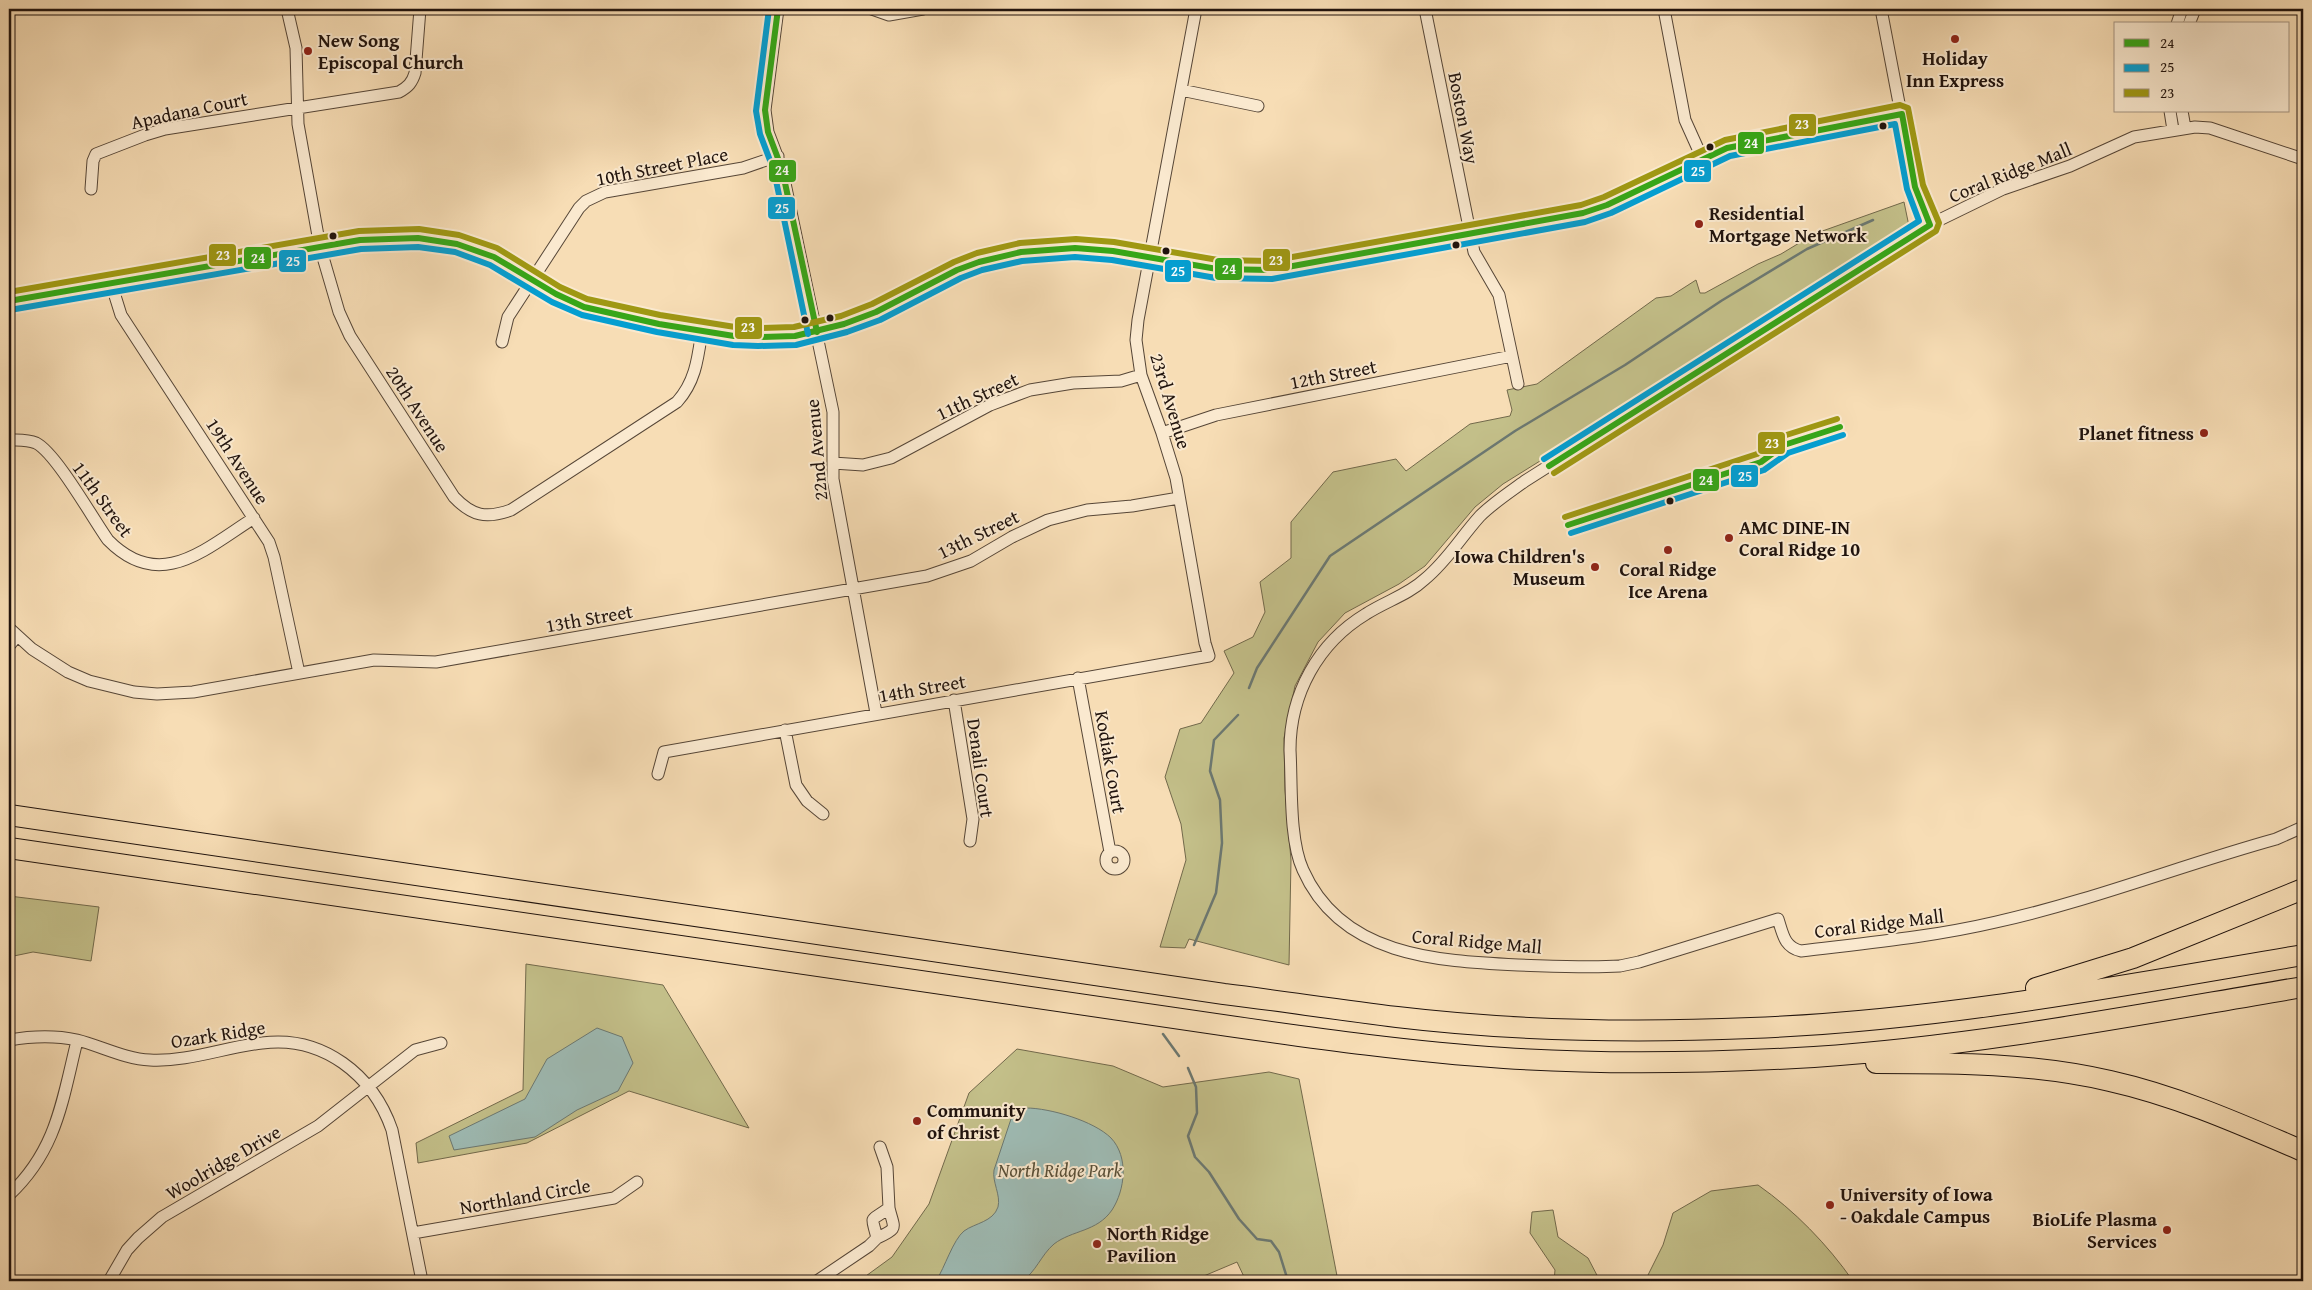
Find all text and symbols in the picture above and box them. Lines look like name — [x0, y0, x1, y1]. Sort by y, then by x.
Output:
legend — [2114, 22, 2290, 112]
place label: New Song Episcopal Church — [318, 26, 464, 76]
text: 24 — [2160, 32, 2174, 53]
marker: Holiday Inn Express — [1949, 33, 1961, 45]
place label: Holiday Inn Express — [1906, 44, 2004, 94]
marker: New Song Episcopal Church — [302, 45, 314, 57]
text: 25 — [2160, 56, 2174, 77]
street label: Boston Way — [1441, 70, 1487, 167]
text: 23 — [2160, 82, 2174, 103]
street label: Apadana Court — [128, 84, 250, 136]
line badge: 23 — [1788, 113, 1817, 137]
text: 23 — [1795, 114, 1809, 134]
unlabelled marker — [1878, 121, 1888, 131]
line badge: 24 — [1737, 131, 1765, 155]
text: 24 — [1744, 133, 1758, 153]
street label: Coral Ridge Mall — [1944, 135, 2076, 209]
street label: 10th Street Place — [594, 139, 731, 193]
unlabelled marker — [1705, 142, 1715, 152]
line badge: 24 — [768, 159, 797, 183]
line badge: 25 — [1683, 159, 1712, 183]
text: 24 — [775, 160, 789, 180]
text: 25 — [1691, 161, 1705, 181]
line badge: 25 — [767, 196, 796, 220]
text: 25 — [775, 198, 789, 218]
place label: Residential Mortgage Network — [1709, 199, 1867, 249]
marker: Residential Mortgage Network — [1693, 218, 1705, 230]
unlabelled marker — [328, 231, 338, 241]
unlabelled marker — [1451, 240, 1461, 250]
line badge: 23 — [208, 243, 237, 267]
text: 23 — [216, 245, 230, 265]
line badge: 24 — [243, 246, 272, 270]
unlabelled marker — [1161, 246, 1171, 256]
text: 24 — [251, 248, 265, 268]
line badge: 23 — [1262, 248, 1291, 272]
line badge: 25 — [278, 249, 307, 273]
text: 23 — [1269, 250, 1283, 270]
text: 25 — [286, 251, 300, 271]
line badge: 24 — [1214, 257, 1243, 281]
line badge: 25 — [1164, 259, 1192, 283]
text: 24 — [1222, 259, 1236, 279]
text: 25 — [1171, 261, 1185, 281]
unlabelled marker — [825, 313, 835, 323]
unlabelled marker — [800, 315, 810, 325]
line badge: 23 — [734, 316, 763, 340]
text: 23 — [741, 317, 755, 337]
street label: 23rd Avenue — [1143, 350, 1199, 452]
street label: 12th Street — [1287, 352, 1379, 396]
street label: 20th Avenue — [380, 360, 457, 458]
street label: 11th Street — [931, 365, 1023, 427]
street label: 22nd Avenue — [798, 398, 834, 502]
street label: 19th Avenue — [200, 412, 277, 510]
place label: Planet fitness — [2079, 419, 2194, 447]
marker: Planet fitness — [2198, 427, 2210, 439]
line badge: 23 — [1757, 431, 1786, 455]
text: 23 — [1765, 433, 1779, 453]
street label: 11th Street — [66, 455, 140, 543]
line badge: 25 — [1730, 464, 1759, 488]
text: 25 — [1738, 466, 1752, 486]
line badge: 24 — [1692, 468, 1720, 492]
text: 24 — [1699, 470, 1713, 490]
unlabelled marker — [1665, 496, 1675, 506]
street label: 13th Street — [932, 502, 1024, 566]
place label: AMC DINE-IN Coral Ridge 10 — [1739, 513, 1860, 563]
marker: AMC DINE-IN Coral Ridge 10 — [1723, 532, 1735, 544]
place label: Iowa Children's Museum — [1454, 542, 1586, 592]
marker: Coral Ridge Ice Arena — [1662, 544, 1674, 556]
place label: Coral Ridge Ice Arena — [1619, 555, 1717, 605]
marker: Iowa Children's Museum — [1589, 561, 1601, 573]
street label: 13th Street — [543, 597, 635, 639]
street label: 14th Street — [876, 667, 968, 709]
street label: Kodiak Court — [1088, 708, 1134, 816]
street label: Denali Court — [960, 717, 1002, 820]
street label: Coral Ridge Mall — [1813, 901, 1945, 945]
street label: Coral Ridge Mall — [1411, 921, 1543, 961]
street label: Ozark Ridge — [169, 1013, 267, 1055]
place label: Community of Christ — [927, 1096, 1026, 1146]
marker: Community of Christ — [911, 1115, 923, 1127]
street label: Woolridge Drive — [160, 1118, 286, 1206]
park label: North Ridge Park — [997, 1156, 1122, 1184]
street label: Northland Circle — [457, 1171, 593, 1221]
place label: University of Iowa - Oakdale Campus — [1840, 1180, 1993, 1230]
marker: University of Iowa - Oakdale Campus — [1824, 1199, 1836, 1211]
place label: BioLife Plasma Services — [2032, 1205, 2157, 1255]
place label: North Ridge Pavilion — [1107, 1219, 1209, 1269]
marker: BioLife Plasma Services — [2161, 1224, 2173, 1236]
marker: North Ridge Pavilion — [1091, 1238, 1103, 1250]

